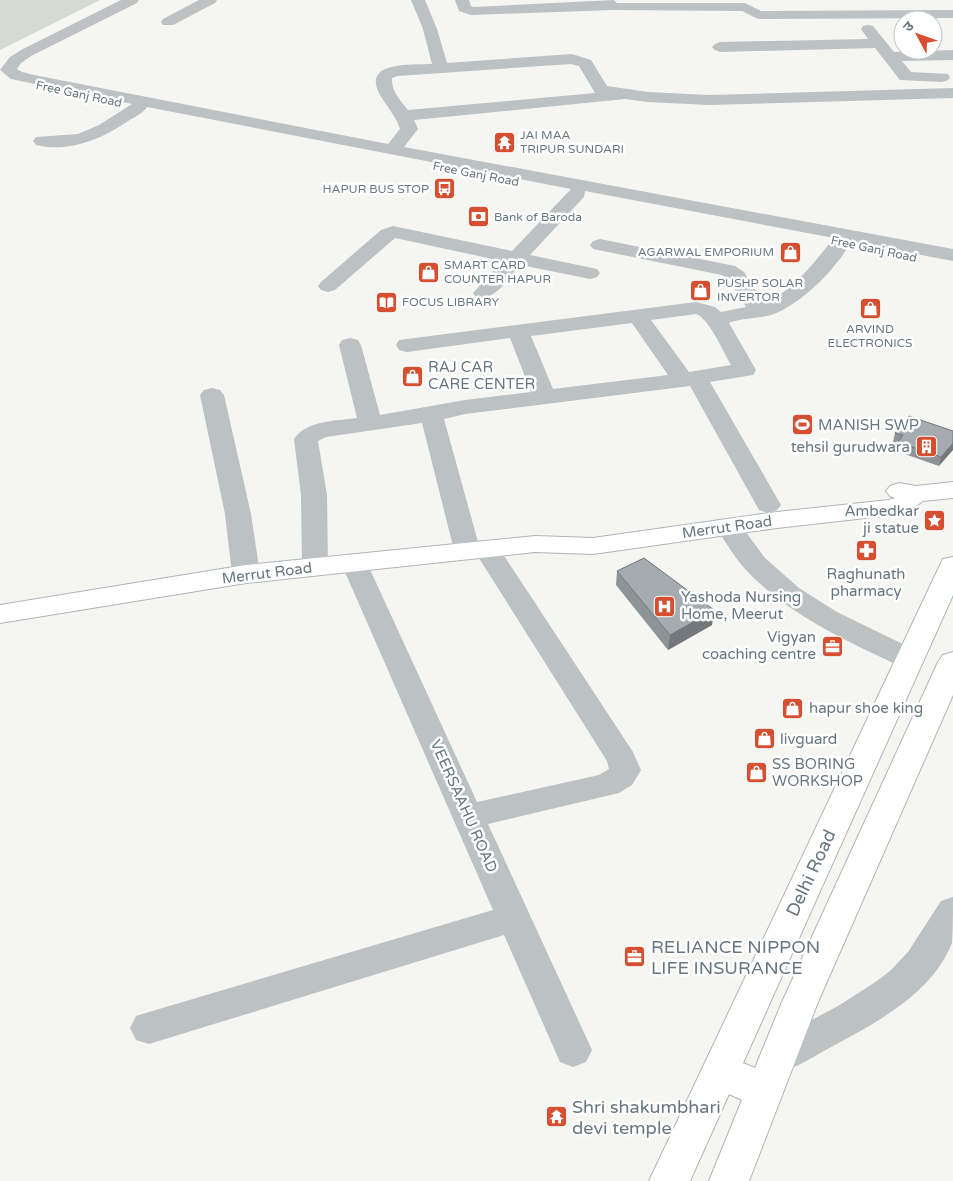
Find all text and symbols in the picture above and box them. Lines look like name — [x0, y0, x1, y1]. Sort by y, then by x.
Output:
north arrow — [893, 10, 943, 60]
text: उ — [899, 18, 918, 35]
street label: Free Ganj Road — [35, 78, 123, 110]
place label: JAI MAA TRIPUR SUNDARI — [520, 128, 624, 156]
temple icon: JAI MAA TRIPUR SUNDARI — [492, 130, 516, 154]
street label: Free Ganj Road — [432, 159, 520, 189]
bus stop icon: HAPUR BUS STOP — [433, 177, 457, 201]
place label: HAPUR BUS STOP — [322, 182, 429, 196]
bank icon: Bank of Baroda — [466, 205, 490, 229]
place label: Bank of Baroda — [494, 210, 582, 224]
street label: Free Ganj Road — [830, 233, 918, 265]
shop icon: AGARWAL EMPORIUM — [778, 240, 802, 264]
place label: AGARWAL EMPORIUM — [638, 245, 774, 259]
place label: SMART CARD COUNTER HAPUR — [444, 258, 551, 286]
shop icon: SMART CARD COUNTER HAPUR — [416, 260, 440, 284]
place label: PUSHP SOLAR INVERTOR — [717, 276, 803, 304]
shop icon: PUSHP SOLAR INVERTOR — [689, 278, 713, 302]
library icon: FOCUS LIBRARY — [374, 290, 398, 314]
place label: FOCUS LIBRARY — [402, 295, 499, 309]
shop icon: ARVIND ELECTRONICS — [858, 296, 882, 320]
place label: ARVIND ELECTRONICS — [828, 322, 912, 350]
place label: RAJ CAR CARE CENTER — [428, 358, 535, 393]
shop icon: RAJ CAR CARE CENTER — [400, 364, 424, 388]
sports icon: MANISH SWP — [790, 413, 814, 437]
place label: MANISH SWP — [818, 416, 919, 434]
building icon: tehsil gurudwara — [914, 435, 938, 459]
place label: tehsil gurudwara — [791, 438, 910, 456]
place label: Ambedkar ji statue — [845, 502, 919, 537]
place icon: Ambedkar ji statue — [923, 508, 947, 532]
street label: Merrut Road — [681, 512, 773, 542]
pharmacy icon: Raghunath pharmacy — [854, 539, 878, 563]
street label: Merrut Road — [221, 559, 313, 587]
place label: Raghunath pharmacy — [826, 565, 906, 600]
place label: Yashoda Nursing Home, Meerut — [681, 588, 801, 623]
hospital icon: Yashoda Nursing Home, Meerut — [653, 594, 677, 618]
place label: Vigyan coaching centre — [702, 628, 816, 663]
office icon: Vigyan coaching centre — [820, 634, 844, 658]
shop icon: hapur shoe king — [781, 696, 805, 720]
place label: hapur shoe king — [809, 699, 923, 717]
shop icon: livguard — [752, 727, 776, 751]
place label: livguard — [780, 730, 837, 748]
street label: VEERSAAHU ROAD — [427, 737, 501, 875]
place label: SS BORING WORKSHOP — [772, 755, 863, 790]
shop icon: SS BORING WORKSHOP — [744, 761, 768, 785]
street label: Delhi Road — [781, 826, 841, 920]
place label: RELIANCE NIPPON LIFE INSURANCE — [651, 936, 820, 979]
office icon: RELIANCE NIPPON LIFE INSURANCE — [623, 945, 647, 969]
place label: Shri shakumbhari devi temple — [572, 1096, 721, 1139]
temple icon: Shri shakumbhari devi temple — [544, 1105, 568, 1129]

